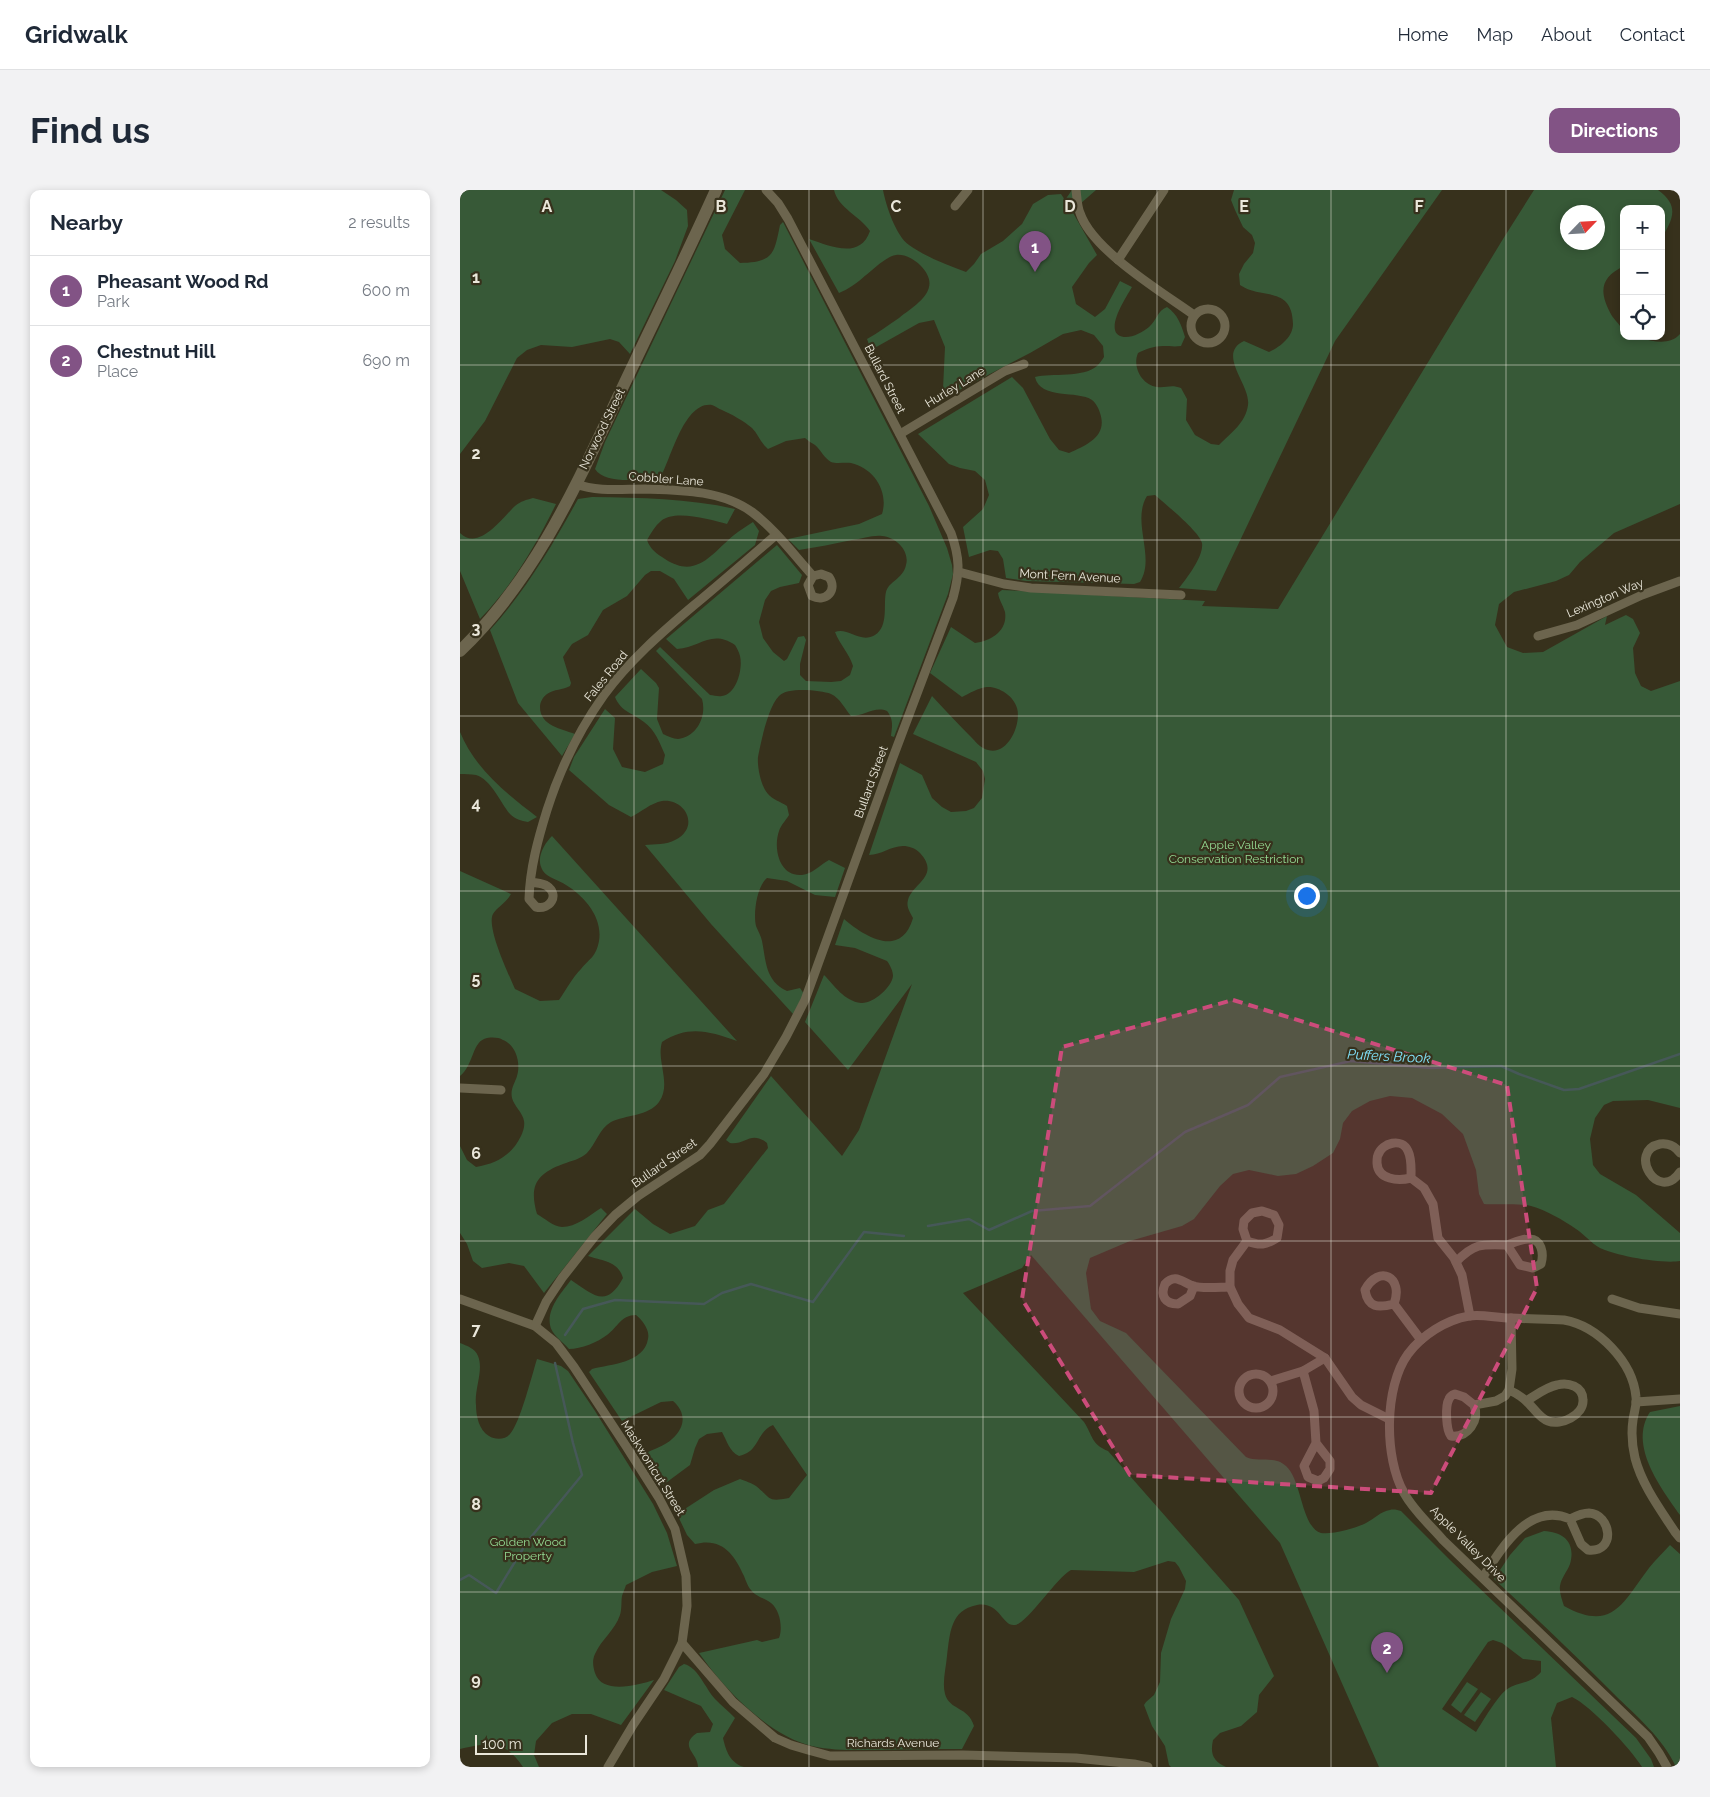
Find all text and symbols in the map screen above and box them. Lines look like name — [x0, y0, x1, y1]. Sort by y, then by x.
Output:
text: Gridwalk — [25, 20, 128, 49]
text: Home — [1397, 24, 1448, 45]
text: Map — [1476, 24, 1513, 45]
text: About — [1541, 24, 1592, 45]
text: Contact — [1620, 24, 1685, 45]
button: Directions — [1549, 108, 1680, 153]
text: Find us — [30, 110, 150, 151]
text: A — [542, 197, 553, 216]
text: B — [716, 197, 727, 216]
text: C — [891, 197, 902, 216]
text: D — [1064, 197, 1076, 216]
text: E — [1239, 197, 1249, 216]
text: F — [1414, 197, 1424, 216]
north arrow — [1560, 205, 1605, 250]
map controls — [1620, 205, 1665, 340]
button: + — [1620, 205, 1665, 250]
text: Nearby — [50, 210, 123, 235]
text: 2 results — [348, 213, 410, 232]
pin: 1 — [1019, 231, 1051, 272]
button: − — [1620, 250, 1665, 295]
text: 1 — [472, 268, 480, 287]
text: Pheasant Wood Rd — [97, 270, 269, 292]
text: 1 — [62, 281, 70, 300]
text: 600 m — [362, 281, 410, 300]
text: Park — [97, 292, 130, 311]
button: locate — [1620, 295, 1665, 340]
text: Chestnut Hill — [97, 340, 216, 362]
street label: Bullard Street — [862, 342, 908, 416]
text: 2 — [61, 351, 71, 370]
text: 690 m — [362, 351, 410, 370]
text: Place — [97, 362, 138, 381]
street label: Hurley Lane — [923, 364, 987, 410]
street label: Norwood Street — [576, 386, 628, 472]
text: 2 — [471, 444, 481, 463]
street label: Cobbler Lane — [628, 469, 704, 489]
street label: Mont Fern Avenue — [1019, 566, 1121, 586]
street label: Lexington Way — [1564, 575, 1646, 621]
text: 3 — [472, 619, 481, 638]
street label: Fales Road — [581, 648, 631, 704]
street label: Bullard Street — [851, 744, 891, 820]
text: 4 — [471, 794, 481, 813]
park label: Apple Valley Conservation Restriction — [1169, 838, 1303, 866]
your location — [1294, 883, 1320, 909]
text: 5 — [472, 969, 481, 988]
water label: Puffers Brook — [1347, 1046, 1432, 1066]
street label: Bullard Street — [629, 1135, 699, 1191]
text: 6 — [471, 1144, 481, 1163]
text: 7 — [472, 1320, 481, 1339]
street label: Maskwonicut Street — [618, 1418, 688, 1518]
text: 8 — [471, 1495, 481, 1514]
street label: Apple Valley Drive — [1427, 1503, 1509, 1585]
park label: Golden Wood Property — [490, 1535, 566, 1563]
pin: 2 — [1371, 1632, 1403, 1673]
text: 9 — [471, 1670, 481, 1689]
scale bar — [475, 1732, 588, 1755]
text: 100 m — [482, 1736, 522, 1752]
street label: Richards Avenue — [847, 1736, 939, 1750]

